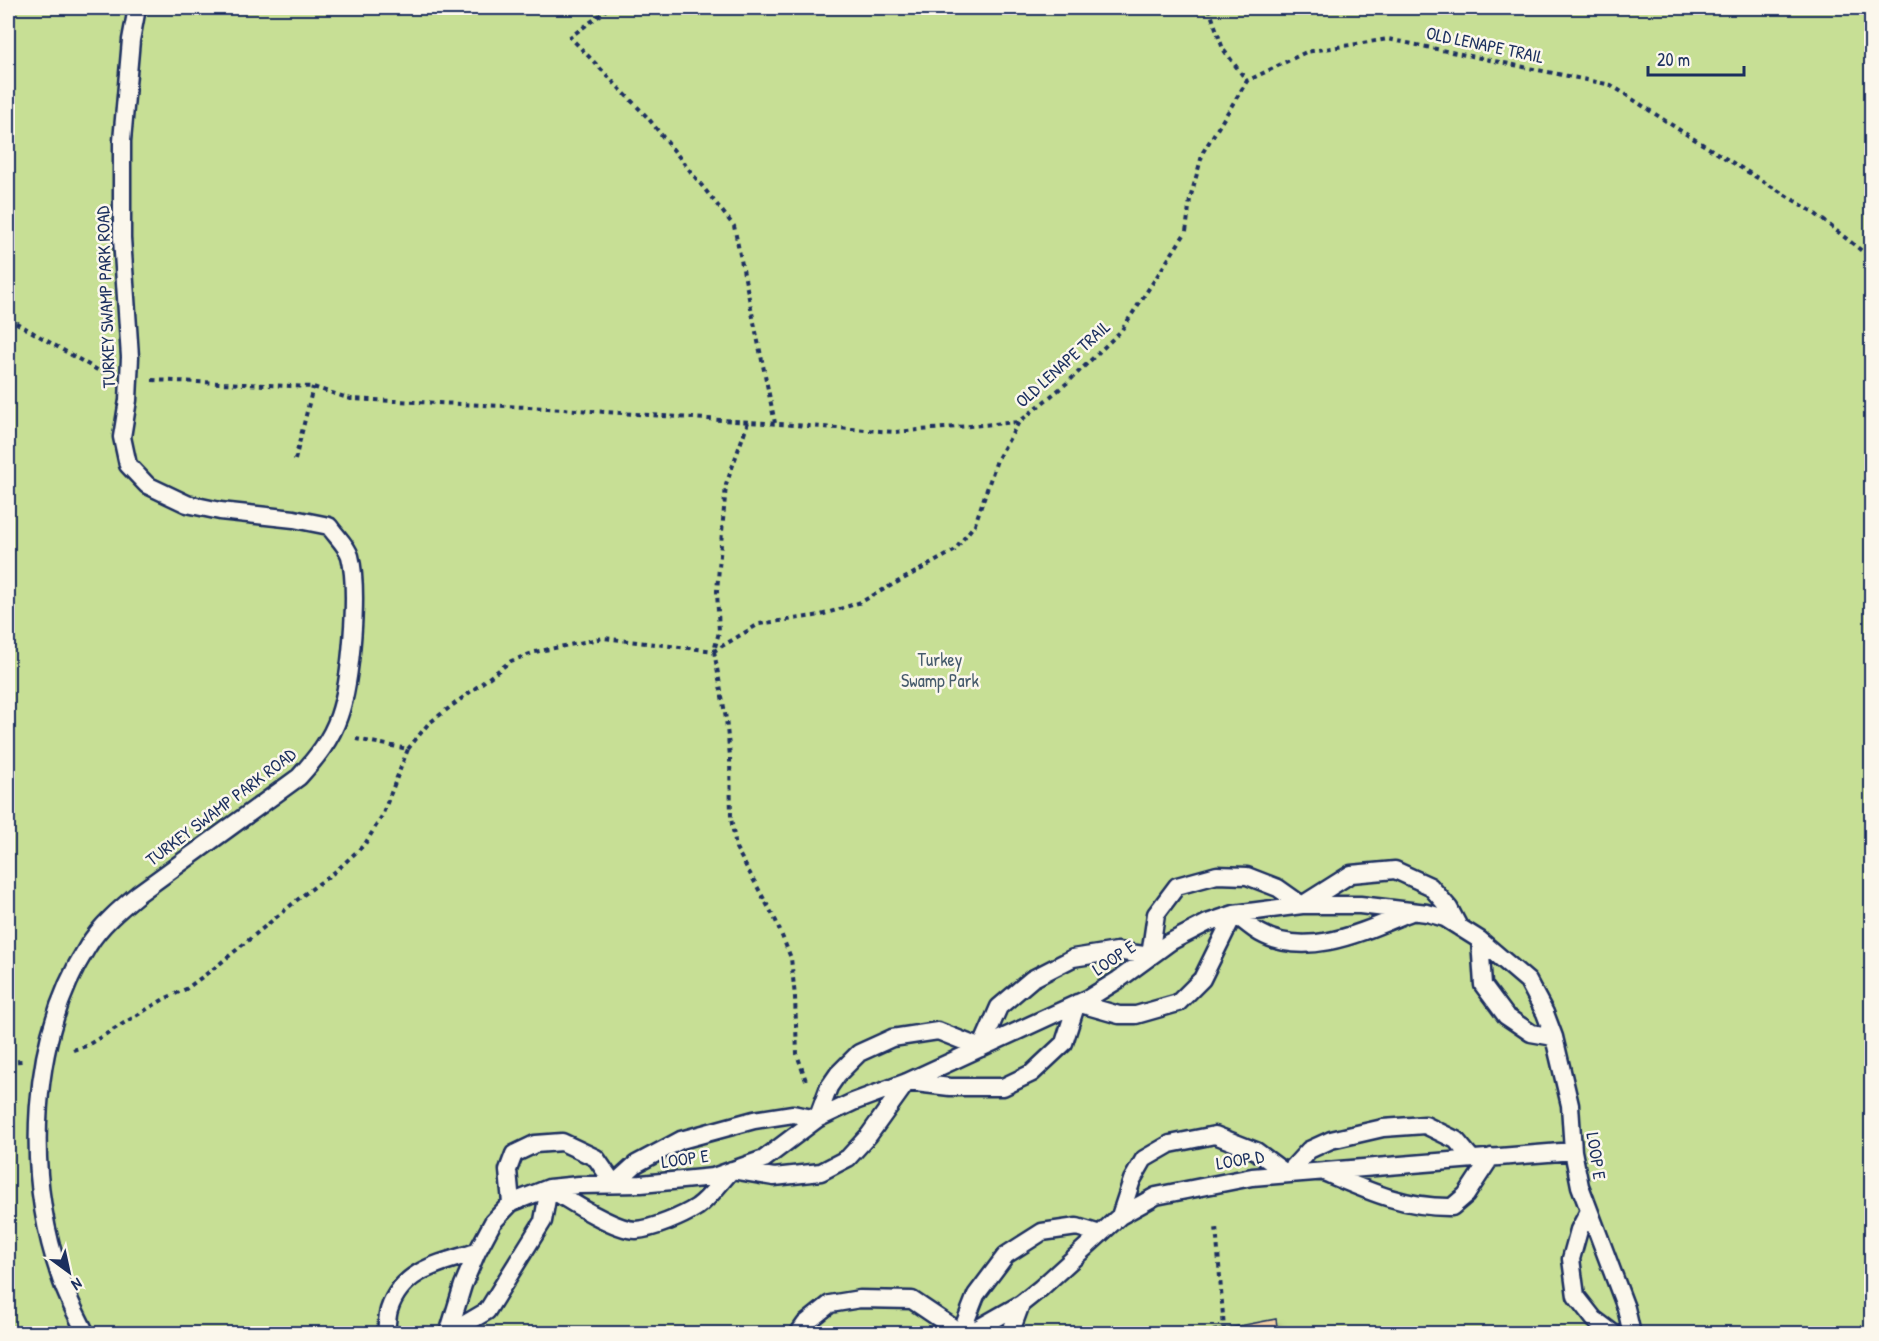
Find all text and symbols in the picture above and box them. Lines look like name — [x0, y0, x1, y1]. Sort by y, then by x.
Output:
street label: OLD LENAPE TRAIL — [1424, 20, 1546, 69]
scale bar — [1648, 39, 1744, 77]
text: 20 m — [1657, 47, 1690, 72]
street label: TURKEY SWAMP PARK ROAD — [90, 205, 121, 389]
street label: OLD LENAPE TRAIL — [1010, 314, 1116, 413]
park label: Turkey Swamp Park — [901, 647, 979, 693]
street label: TURKEY SWAMP PARK ROAD — [140, 741, 301, 871]
street label: LOOP E — [1087, 934, 1140, 981]
street label: LOOP E — [1580, 1131, 1613, 1181]
street label: LOOP E — [660, 1143, 710, 1174]
street label: LOOP D — [1214, 1143, 1266, 1176]
north arrow — [39, 1242, 99, 1302]
text: N — [67, 1273, 87, 1296]

